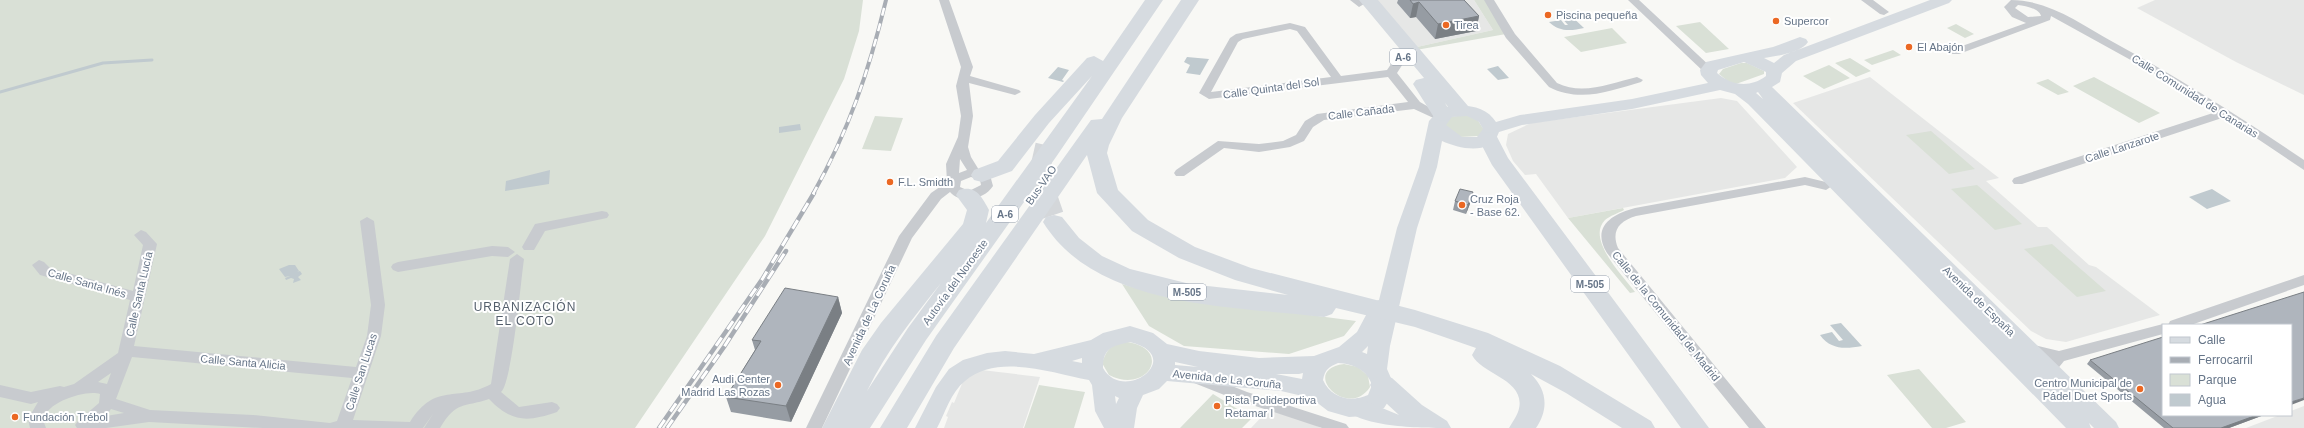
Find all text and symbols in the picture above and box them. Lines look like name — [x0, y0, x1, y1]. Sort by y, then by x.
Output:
place label: Piscina pequeña — [1556, 9, 1638, 21]
marker: Piscina pequeña — [1543, 10, 1553, 20]
place label: Supercor — [1784, 15, 1829, 27]
marker: Supercor — [1771, 16, 1781, 26]
place label: Tirea — [1454, 19, 1480, 31]
marker: Tirea — [1441, 20, 1451, 30]
place label: El Abajón — [1917, 41, 1963, 53]
marker: El Abajón — [1904, 42, 1914, 52]
road number: A-6 — [1390, 49, 1416, 65]
street label: Calle Comunidad de Canarias — [2130, 52, 2261, 140]
street label: Calle Quinta del Sol — [1222, 75, 1320, 101]
street label: Calle Cañada — [1327, 102, 1396, 122]
street label: Calle Lanzarote — [2084, 129, 2160, 165]
street label: Bus-VAO — [1023, 163, 1059, 207]
place label: F.L. Smidth — [898, 176, 953, 188]
marker: F.L. Smidth — [885, 177, 895, 187]
place label: Cruz Roja - Base 62. — [1470, 193, 1520, 218]
marker: Cruz Roja - Base 62. — [1457, 200, 1467, 210]
road number: A-6 — [992, 206, 1018, 222]
street label: Autovía del Noroeste — [920, 237, 990, 327]
street label: Calle Santa Lucía — [123, 249, 155, 338]
street label: Calle de la Comunidad de Madrid — [1610, 249, 1722, 383]
street label: Avenida de La Coruña — [840, 262, 898, 367]
street label: Avenida de España — [1941, 264, 2018, 339]
street label: Calle Santa Inés — [47, 266, 128, 300]
road number: M-505 — [1571, 276, 1609, 292]
road number: M-505 — [1168, 284, 1206, 300]
district label: URBANIZACIÓN EL COTO — [474, 299, 576, 328]
legend — [2162, 324, 2292, 416]
street label: Calle San Lucas — [343, 332, 379, 412]
text: Calle — [2198, 333, 2226, 347]
street label: Calle Santa Alicia — [200, 352, 287, 372]
text: Ferrocarril — [2198, 353, 2253, 367]
street label: Avenida de La Coruña — [1172, 367, 1283, 391]
place label: Audi Center Madrid Las Rozas — [681, 373, 770, 398]
text: Parque — [2198, 373, 2237, 387]
place label: Centro Municipal de Pádel Duet Sports — [2034, 377, 2132, 402]
marker: Audi Center Madrid Las Rozas — [773, 380, 783, 390]
marker: Centro Municipal de Pádel Duet Sports — [2135, 384, 2145, 394]
text: Agua — [2198, 393, 2226, 407]
place label: Pista Polideportiva Retamar I — [1225, 394, 1317, 419]
marker: Pista Polideportiva Retamar I — [1212, 401, 1222, 411]
place label: Fundación Trébol — [23, 411, 108, 423]
marker: Fundación Trébol — [10, 412, 20, 422]

